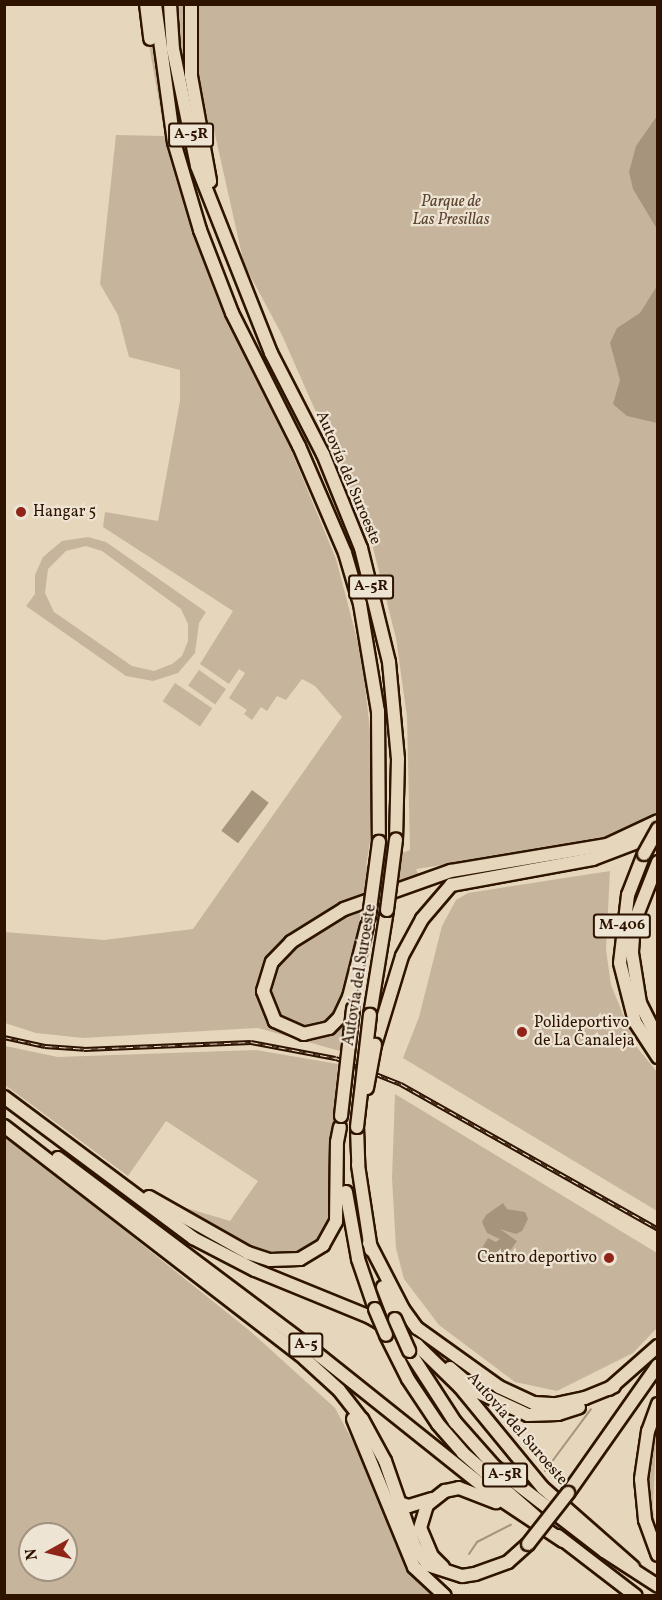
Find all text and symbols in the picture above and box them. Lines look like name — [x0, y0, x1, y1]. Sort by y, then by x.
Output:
road number: A-5R — [167, 123, 215, 147]
park label: Parque de Las Presillas — [412, 192, 490, 230]
street label: Autovía del Suroeste — [311, 408, 385, 548]
place label: Hangar 5 — [33, 502, 96, 522]
marker: Hangar 5 — [14, 505, 28, 519]
road number: A-5R — [347, 575, 395, 599]
street label: Autovía del Suroeste — [339, 903, 381, 1047]
road number: M-406 — [592, 914, 652, 938]
place label: Polideportivo de La Canaleja — [534, 1013, 635, 1051]
marker: Polideportivo de La Canaleja — [515, 1025, 529, 1039]
place label: Centro deportivo — [477, 1248, 597, 1268]
marker: Centro deportivo — [602, 1251, 616, 1265]
road number: A-5 — [288, 1333, 324, 1357]
street label: Autovía del Suroeste — [463, 1369, 571, 1489]
road number: A-5R — [481, 1463, 529, 1487]
north arrow — [18, 1522, 78, 1582]
text: N — [20, 1547, 44, 1562]

